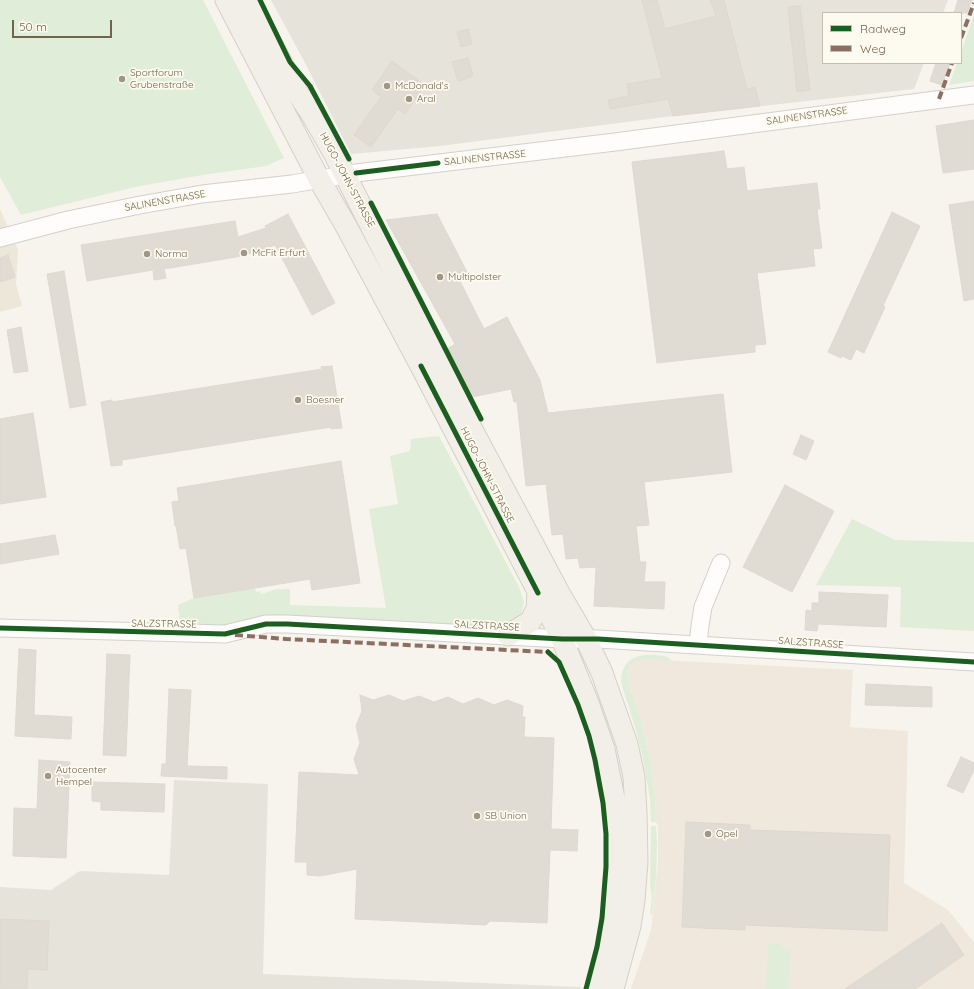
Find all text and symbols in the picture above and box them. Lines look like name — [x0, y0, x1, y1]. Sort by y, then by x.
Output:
scale bar — [14, 12, 114, 38]
legend — [822, 12, 962, 64]
text: 50 m — [19, 19, 47, 34]
text: Radweg — [860, 21, 906, 36]
text: Weg — [860, 41, 886, 56]
place label: Sportforum Grubenstraße — [130, 67, 194, 90]
marker: Sportforum Grubenstraße — [117, 74, 127, 84]
place label: McDonald's — [395, 80, 448, 92]
marker: McDonald's — [382, 81, 392, 91]
place label: Aral — [417, 93, 436, 105]
marker: Aral — [404, 94, 414, 104]
street label: SALINENSTRASSE — [766, 104, 848, 128]
street label: HUGO-JOHN-STRASSE — [317, 130, 377, 230]
street label: SALINENSTRASSE — [444, 148, 526, 168]
street label: SALINENSTRASSE — [124, 188, 206, 214]
place label: McFit Erfurt — [252, 247, 305, 259]
place label: Norma — [155, 248, 187, 260]
marker: McFit Erfurt — [239, 248, 249, 258]
marker: Norma — [142, 249, 152, 259]
place label: Multipolster — [448, 271, 502, 283]
marker: Multipolster — [435, 272, 445, 282]
place label: Boesner — [306, 394, 344, 406]
marker: Boesner — [293, 395, 303, 405]
street label: HUGO-JOHN-STRASSE — [458, 425, 516, 525]
street label: SALZSTRASSE — [131, 617, 197, 631]
street label: SALZSTRASSE — [454, 618, 520, 634]
street label: SALZSTRASSE — [778, 635, 844, 651]
place label: Autocenter Hempel — [56, 764, 107, 788]
marker: Autocenter Hempel — [43, 771, 53, 781]
place label: SB Union — [485, 810, 527, 822]
marker: SB Union — [472, 811, 482, 821]
place label: Opel — [716, 828, 738, 840]
marker: Opel — [703, 829, 713, 839]

